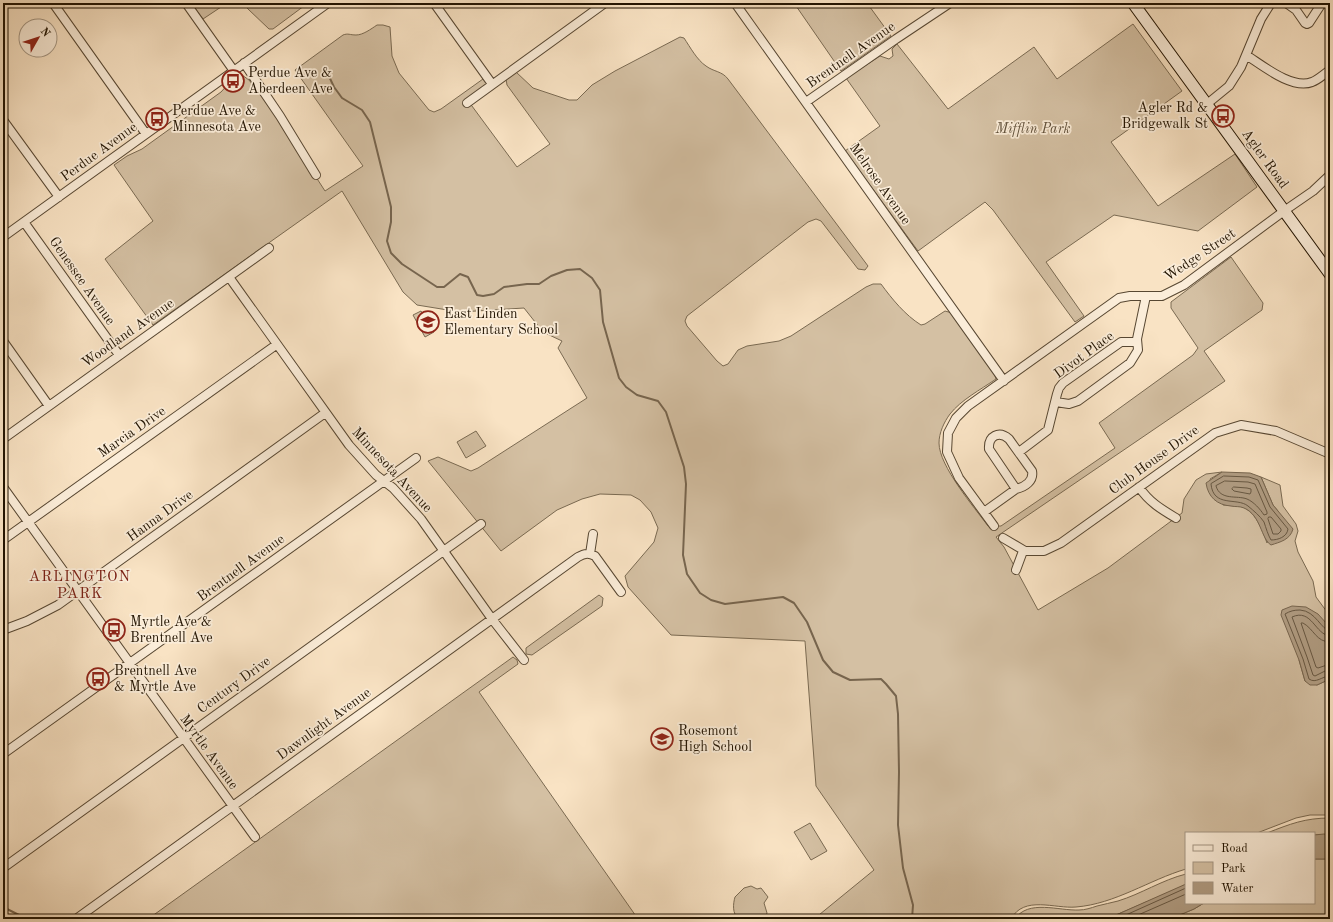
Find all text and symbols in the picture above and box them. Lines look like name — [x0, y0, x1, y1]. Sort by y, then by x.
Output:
north arrow — [18, 18, 58, 58]
street label: Brentnell Avenue — [804, 19, 898, 91]
text: N — [38, 26, 52, 40]
place label: Perdue Ave & Aberdeen Ave — [248, 66, 333, 96]
bus stop icon: Perdue Ave & Aberdeen Ave — [220, 68, 246, 94]
place label: Agler Rd & Bridgewalk St — [1122, 101, 1208, 131]
bus stop icon: Agler Rd & Bridgewalk St — [1210, 103, 1236, 129]
place label: Perdue Ave & Minnesota Ave — [172, 104, 261, 134]
bus stop icon: Perdue Ave & Minnesota Ave — [144, 106, 170, 132]
street label: Perdue Avenue — [58, 120, 140, 184]
park label: Mifflin Park — [995, 122, 1071, 137]
street label: Agler Road — [1239, 127, 1291, 191]
street label: Melrose Avenue — [847, 141, 913, 227]
street label: Wedge Street — [1162, 226, 1238, 284]
street label: Genessee Avenue — [46, 234, 118, 328]
street label: Woodland Avenue — [79, 296, 177, 370]
place label: East Linden Elementary School — [444, 307, 558, 337]
school or university icon: East Linden Elementary School — [415, 309, 441, 335]
street label: Divot Place — [1052, 329, 1116, 381]
street label: Marcia Drive — [96, 404, 168, 460]
street label: Club House Drive — [1107, 423, 1201, 497]
street label: Minnesota Avenue — [349, 425, 435, 515]
street label: Hanna Drive — [125, 488, 195, 544]
street label: Brentnell Avenue — [195, 532, 287, 604]
district label: ARLINGTON PARK — [29, 570, 131, 602]
place label: Myrtle Ave & Brentnell Ave — [130, 615, 213, 645]
bus stop icon: Myrtle Ave & Brentnell Ave — [101, 617, 127, 643]
street label: Century Drive — [195, 654, 273, 716]
place label: Brentnell Ave & Myrtle Ave — [114, 664, 197, 694]
bus stop icon: Brentnell Ave & Myrtle Ave — [85, 666, 111, 692]
street label: Dawnlight Avenue — [275, 685, 373, 763]
street label: Myrtle Avenue — [177, 712, 241, 792]
place label: Rosemont High School — [678, 724, 752, 754]
school or university icon: Rosemont High School — [649, 726, 675, 752]
legend — [1185, 832, 1315, 904]
text: Road — [1221, 843, 1248, 855]
text: Park — [1221, 863, 1246, 875]
text: Water — [1221, 883, 1254, 895]

